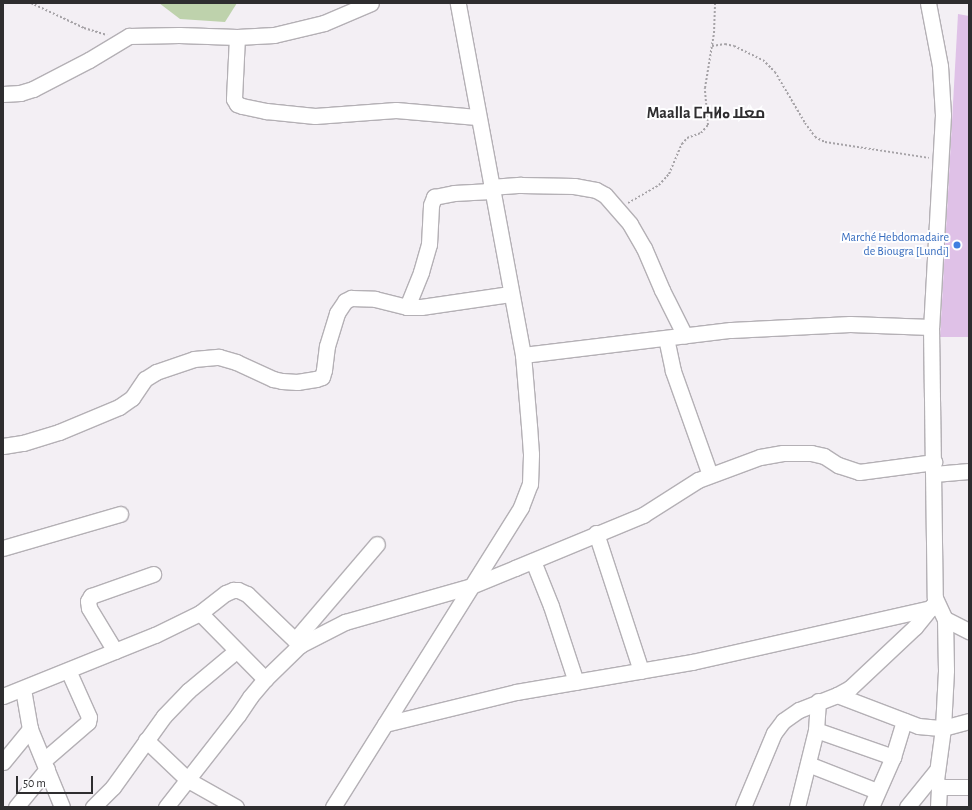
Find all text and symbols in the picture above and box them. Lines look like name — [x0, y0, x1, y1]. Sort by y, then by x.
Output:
district label: Maalla ⵎⵄⵍⴰ معلا — [647, 103, 765, 123]
place label: Marché Hebdomadaire de Biougra [Lundi] — [841, 231, 949, 259]
marker: Marché Hebdomadaire de Biougra [Lundi] — [952, 240, 962, 250]
scale bar — [18, 768, 95, 794]
text: 50 m — [23, 777, 46, 789]

